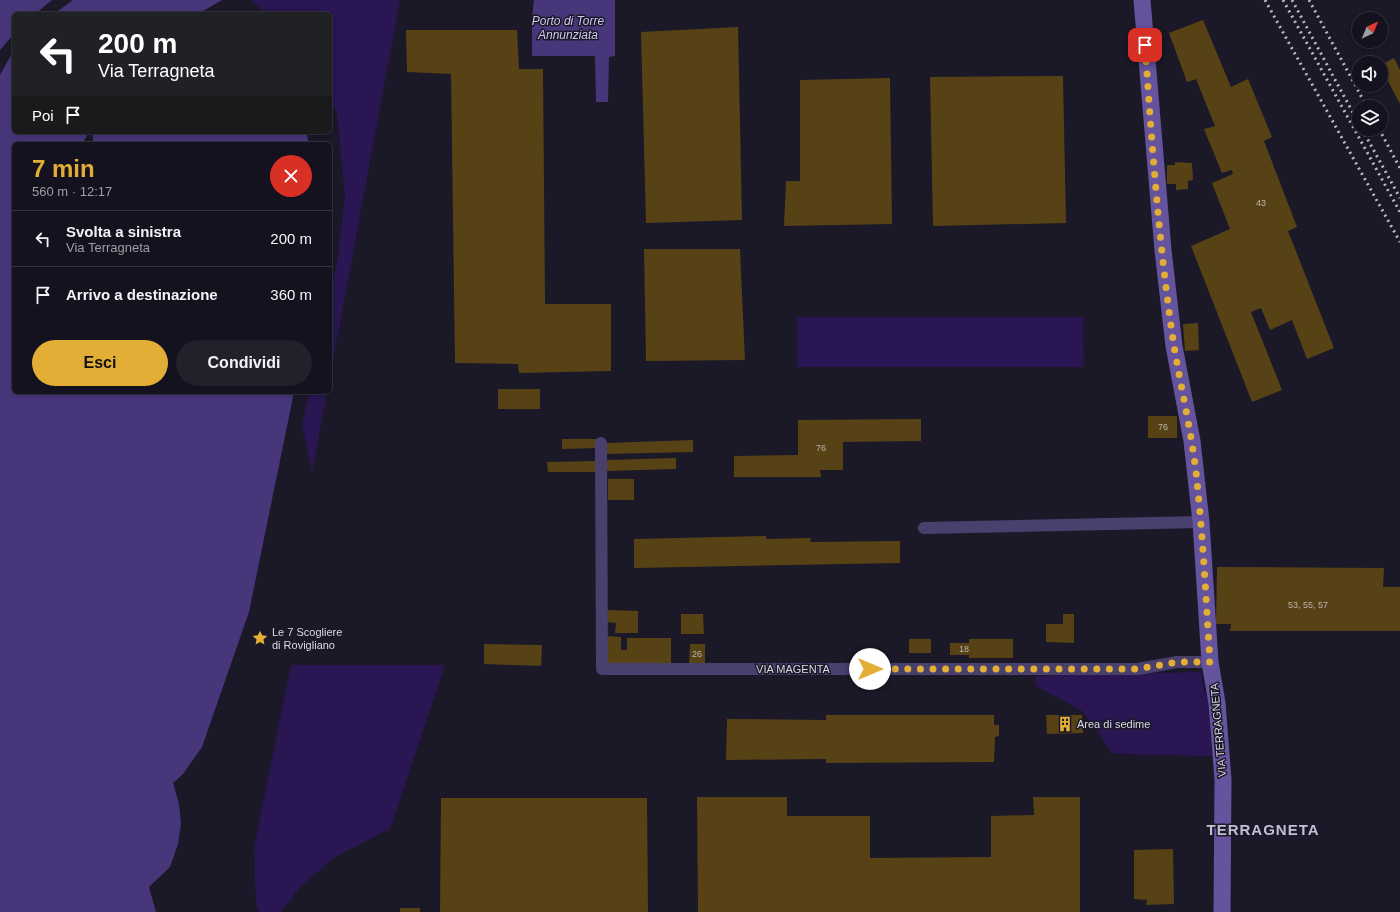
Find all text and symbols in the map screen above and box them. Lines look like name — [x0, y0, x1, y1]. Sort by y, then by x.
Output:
north arrow — [1352, 12, 1388, 48]
map controls — [1352, 12, 1388, 136]
water label: Porto di Torre Annunziata — [532, 14, 604, 42]
icon: left — [32, 28, 84, 80]
text: 200 m — [98, 28, 177, 59]
pin — [1128, 28, 1162, 62]
icon: arrive — [1134, 34, 1156, 56]
button: sound — [1352, 56, 1388, 92]
text: Via Terragneta — [98, 61, 214, 81]
button: layers — [1352, 100, 1388, 136]
icon: arrive — [62, 104, 84, 126]
text: Poi — [32, 107, 54, 124]
text: 7 min — [32, 155, 95, 182]
button: close — [270, 155, 312, 197]
text: 560 m · 12:17 — [32, 184, 112, 199]
house number: 43 — [1256, 198, 1266, 208]
text: Svolta a sinistra — [66, 223, 181, 240]
icon: left — [32, 228, 54, 250]
text: 200 m — [270, 230, 312, 247]
text: Via Terragneta — [66, 240, 150, 255]
icon: arrive — [32, 284, 54, 306]
text: Arrivo a destinazione — [66, 286, 218, 303]
text: 360 m — [270, 286, 312, 303]
button: Esci — [32, 340, 168, 386]
button: Condividi — [176, 340, 312, 386]
house number: 76 — [1158, 422, 1168, 432]
house number: 76 — [816, 443, 826, 453]
house number: 53, 55, 57 — [1288, 600, 1328, 610]
place label: Le 7 Scogliere di Rovigliano — [272, 626, 342, 651]
place icon: Le 7 Scogliere di Rovigliano — [251, 629, 269, 647]
house number: 18 — [959, 644, 969, 654]
position arrow — [849, 648, 891, 690]
house number: 26 — [692, 649, 702, 659]
street label: VIA MAGENTA — [756, 663, 831, 675]
street label: VIA TERRAGNETA — [1208, 682, 1228, 778]
building icon: Area di sedime — [1056, 715, 1074, 733]
place label: Area di sedime — [1077, 718, 1150, 730]
district label: TERRAGNETA — [1206, 821, 1320, 838]

